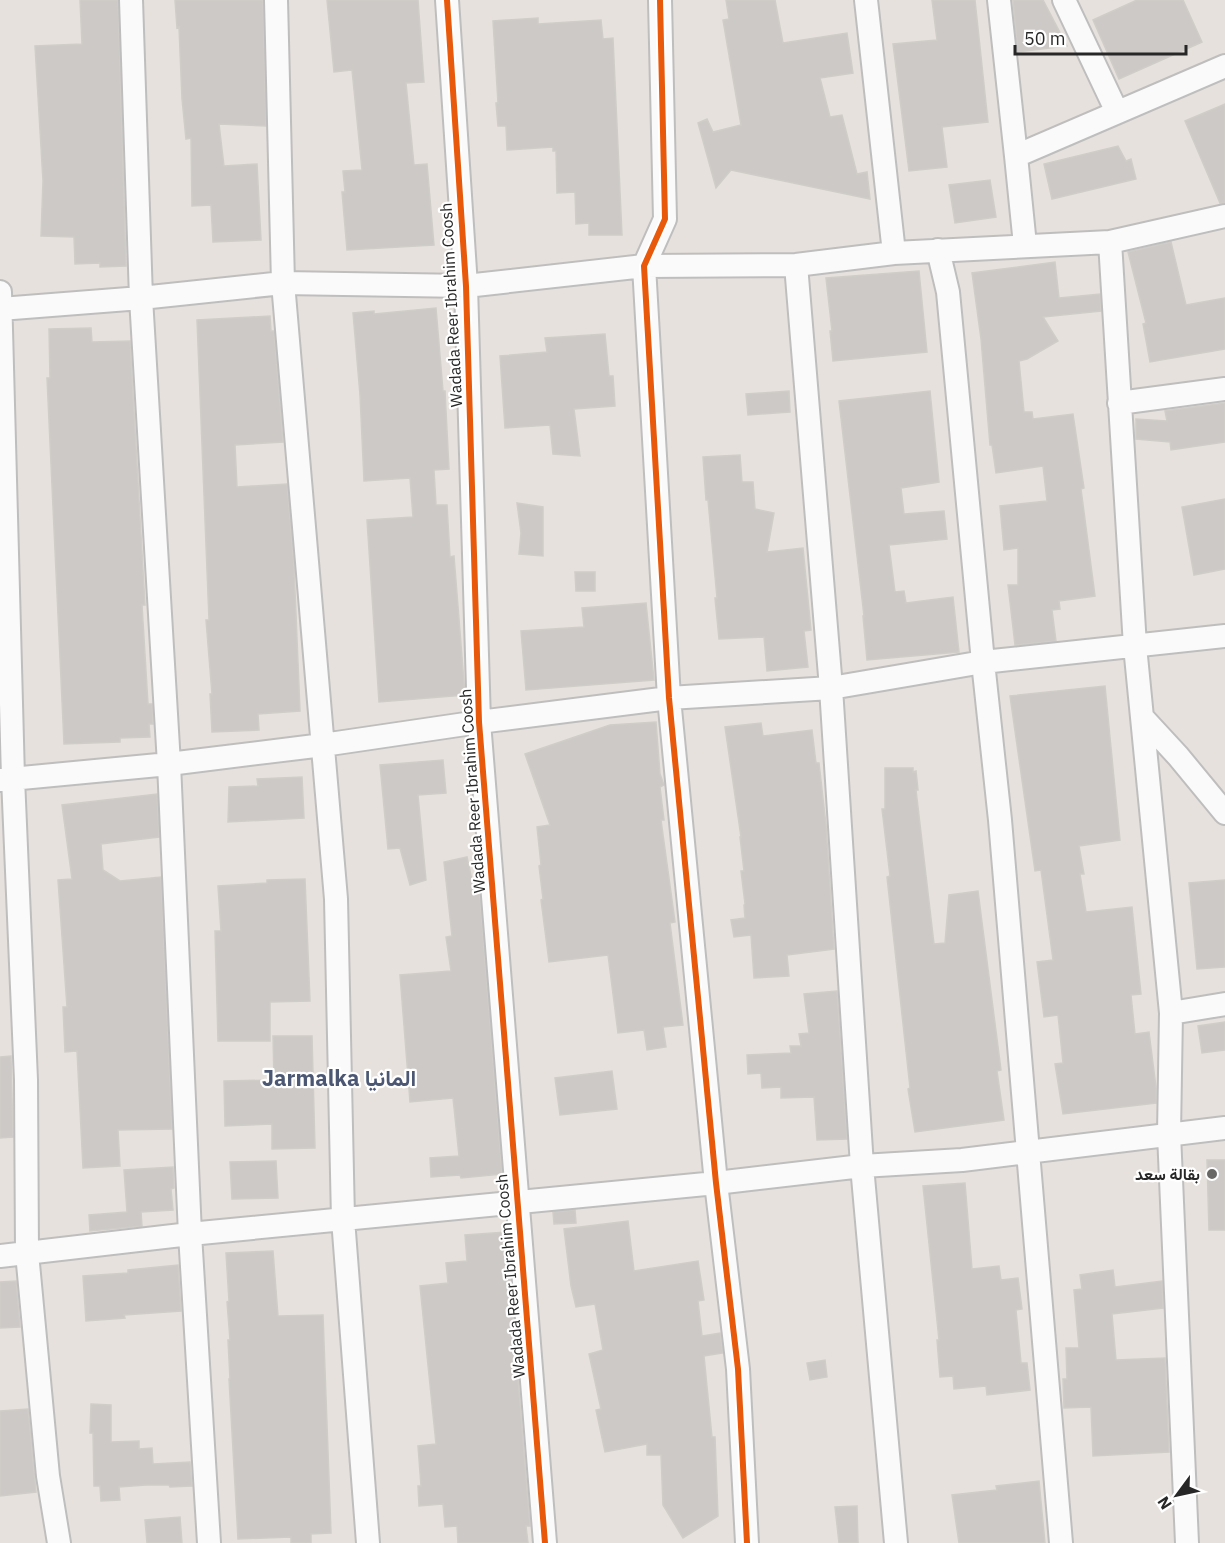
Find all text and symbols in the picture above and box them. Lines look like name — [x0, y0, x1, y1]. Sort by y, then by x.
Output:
scale bar — [1015, 18, 1186, 56]
text: 50 m — [1024, 27, 1066, 50]
street label: Wadada Reer Ibrahim Coosh — [436, 202, 466, 408]
street label: Wadada Reer Ibrahim Coosh — [455, 688, 489, 894]
district label: Jarmalka المانيا — [262, 1063, 416, 1092]
place label: بقالة سعد — [1135, 1164, 1200, 1184]
marker: بقالة سعد — [1205, 1167, 1219, 1181]
street label: Wadada Reer Ibrahim Coosh — [491, 1173, 529, 1379]
north arrow — [1147, 1465, 1207, 1525]
text: N — [1153, 1493, 1176, 1513]

